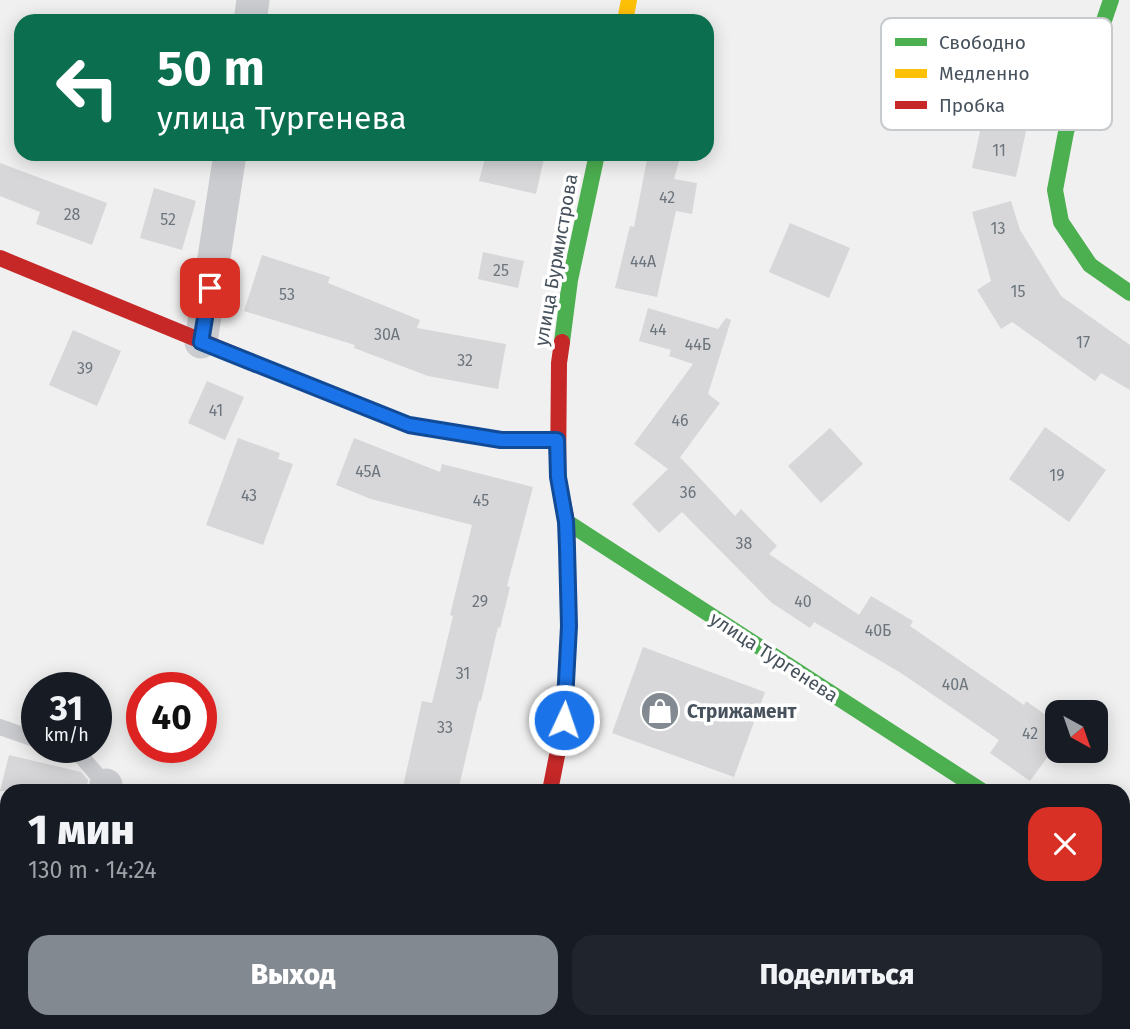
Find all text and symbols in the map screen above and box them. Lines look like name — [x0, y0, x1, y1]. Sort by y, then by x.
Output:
legend — [881, 18, 1112, 130]
text: Свободно — [939, 31, 1026, 54]
text: 50 m — [157, 39, 265, 98]
icon: left — [42, 42, 133, 133]
text: Медленно — [939, 62, 1030, 85]
text: Пробка — [939, 94, 1005, 117]
text: улица Тургенева — [157, 99, 407, 137]
house number: 11 — [992, 141, 1006, 160]
street label: улица Бурмистрова — [530, 172, 582, 348]
house number: 42 — [659, 188, 675, 207]
house number: 28 — [64, 205, 81, 224]
house number: 52 — [160, 210, 176, 229]
house number: 13 — [991, 219, 1005, 238]
house number: 44А — [630, 252, 657, 271]
pin — [180, 258, 240, 318]
house number: 25 — [493, 261, 509, 280]
icon: arrive — [191, 269, 229, 307]
house number: 15 — [1011, 282, 1025, 301]
house number: 53 — [279, 285, 295, 304]
house number: 44 — [649, 320, 667, 339]
house number: 30А — [374, 325, 401, 344]
house number: 17 — [1076, 333, 1090, 352]
house number: 44Б — [685, 335, 711, 354]
house number: 32 — [457, 351, 473, 370]
house number: 39 — [77, 359, 93, 378]
house number: 41 — [209, 401, 223, 420]
house number: 46 — [671, 411, 689, 430]
house number: 45А — [355, 462, 382, 481]
house number: 19 — [1049, 466, 1065, 485]
house number: 36 — [680, 483, 696, 502]
house number: 43 — [241, 486, 257, 505]
house number: 45 — [473, 491, 489, 510]
house number: 38 — [736, 534, 753, 553]
house number: 29 — [472, 592, 488, 611]
house number: 40 — [794, 592, 812, 611]
street label: улица Тургенева — [706, 607, 842, 707]
house number: 40Б — [865, 621, 891, 640]
house number: 31 — [456, 664, 470, 683]
speed limit sign: 40 — [126, 672, 217, 763]
house number: 40А — [942, 675, 969, 694]
position arrow — [527, 683, 601, 757]
text: 31 — [50, 687, 83, 729]
shop icon: Стрижамент — [639, 690, 681, 732]
place label: Стрижамент — [687, 700, 798, 723]
north arrow — [1045, 700, 1108, 763]
map controls — [1045, 700, 1108, 763]
house number: 33 — [437, 718, 453, 737]
text: km/h — [44, 724, 89, 746]
house number: 42 — [1022, 724, 1038, 743]
text: 1 мин — [28, 805, 135, 855]
button: close — [1028, 807, 1102, 881]
text: 130 m · 14:24 — [28, 856, 157, 884]
button: Выход — [28, 935, 558, 1015]
button: Поделиться — [572, 935, 1102, 1015]

